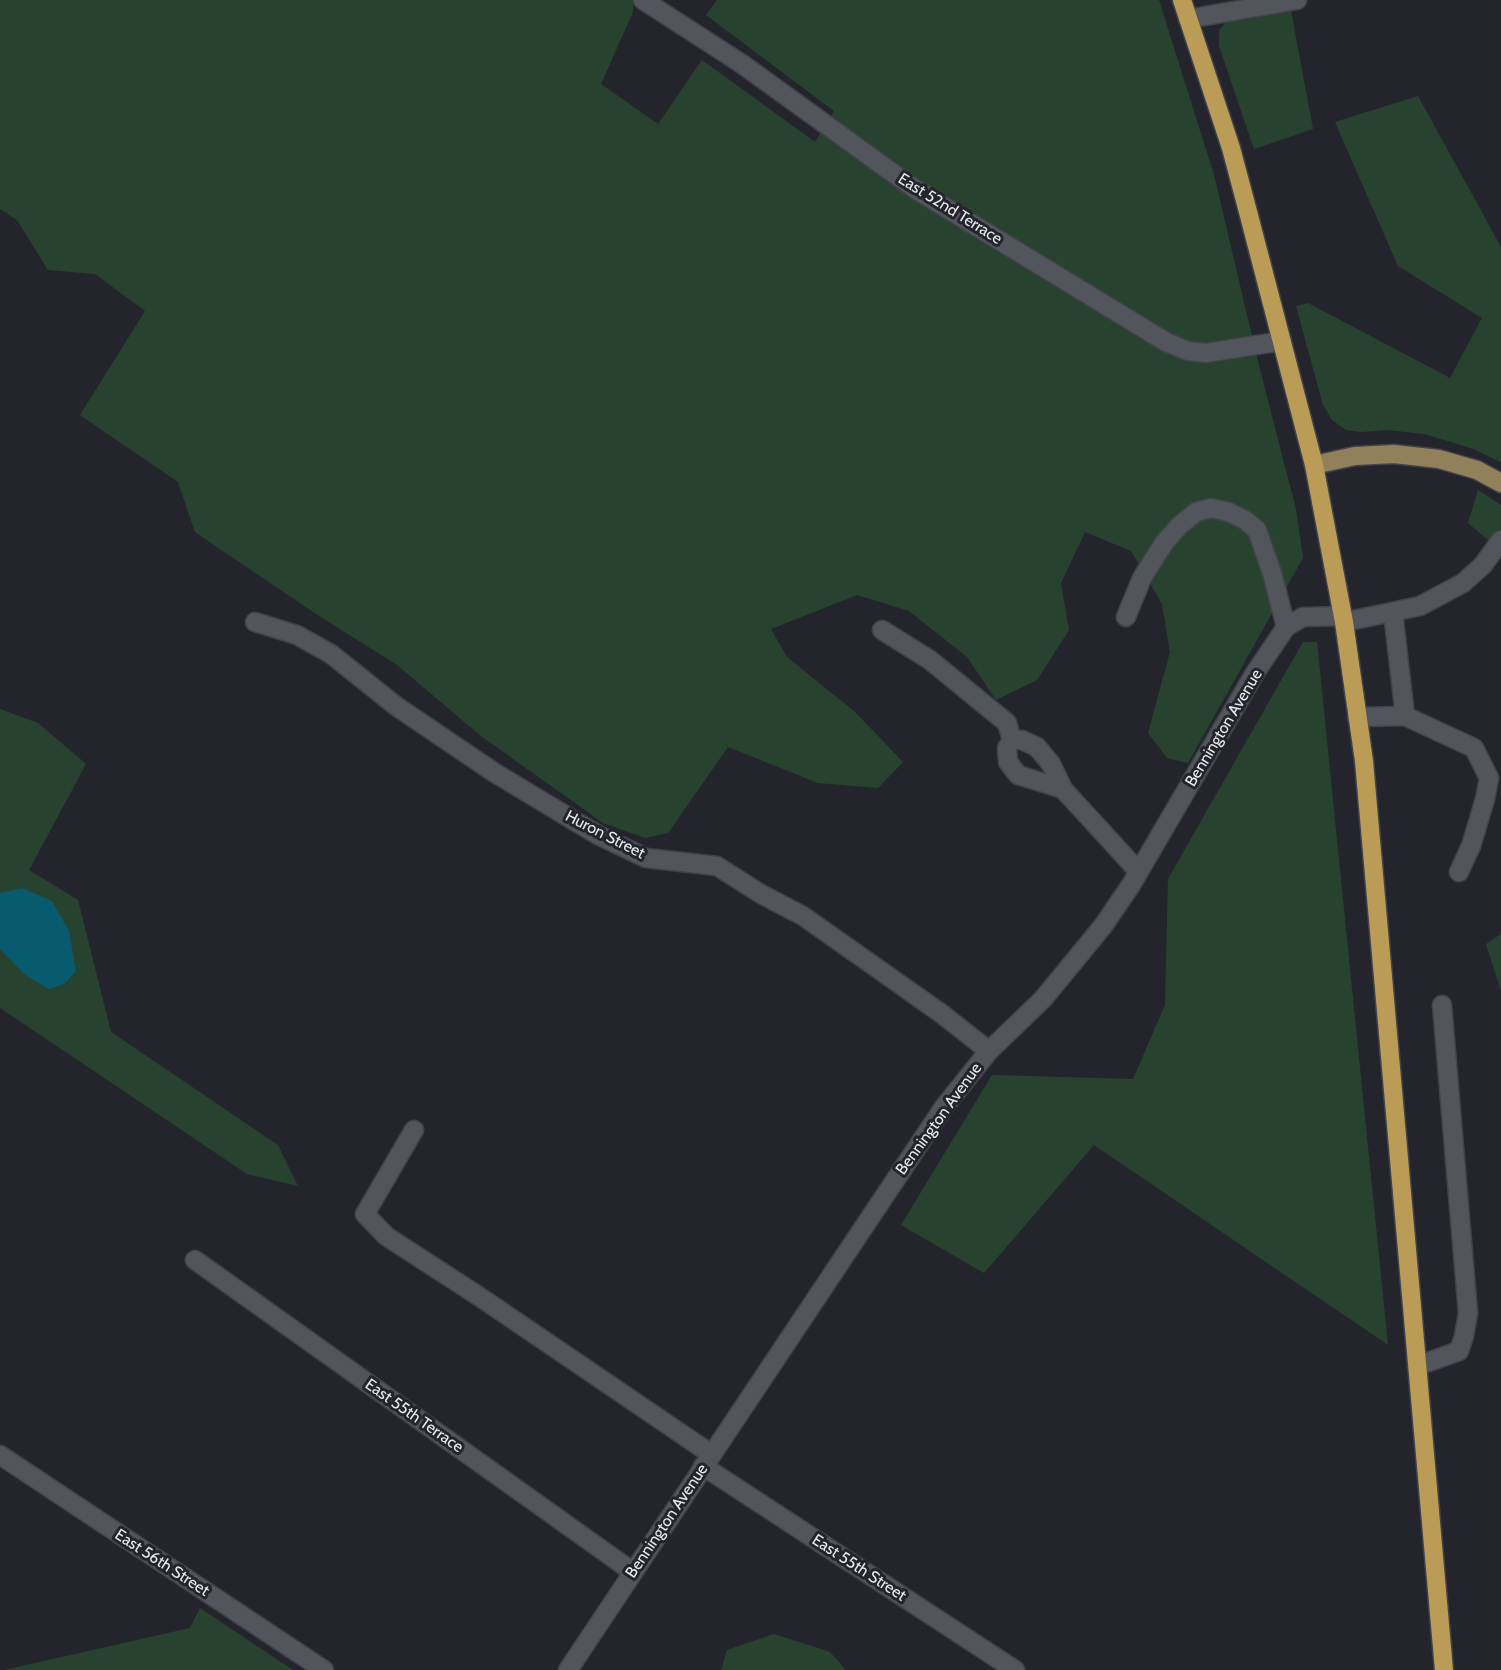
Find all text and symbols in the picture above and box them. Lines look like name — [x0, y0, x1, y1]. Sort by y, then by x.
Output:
street label: East 52nd Terrace — [894, 169, 1006, 249]
street label: Bennington Avenue — [1181, 666, 1267, 790]
street label: Huron Street — [562, 807, 648, 863]
street label: Bennington Avenue — [892, 1059, 986, 1179]
street label: East 55th Terrace — [361, 1375, 467, 1457]
street label: Bennington Avenue — [622, 1460, 712, 1582]
street label: East 56th Street — [111, 1525, 213, 1601]
street label: East 55th Street — [808, 1530, 910, 1606]

